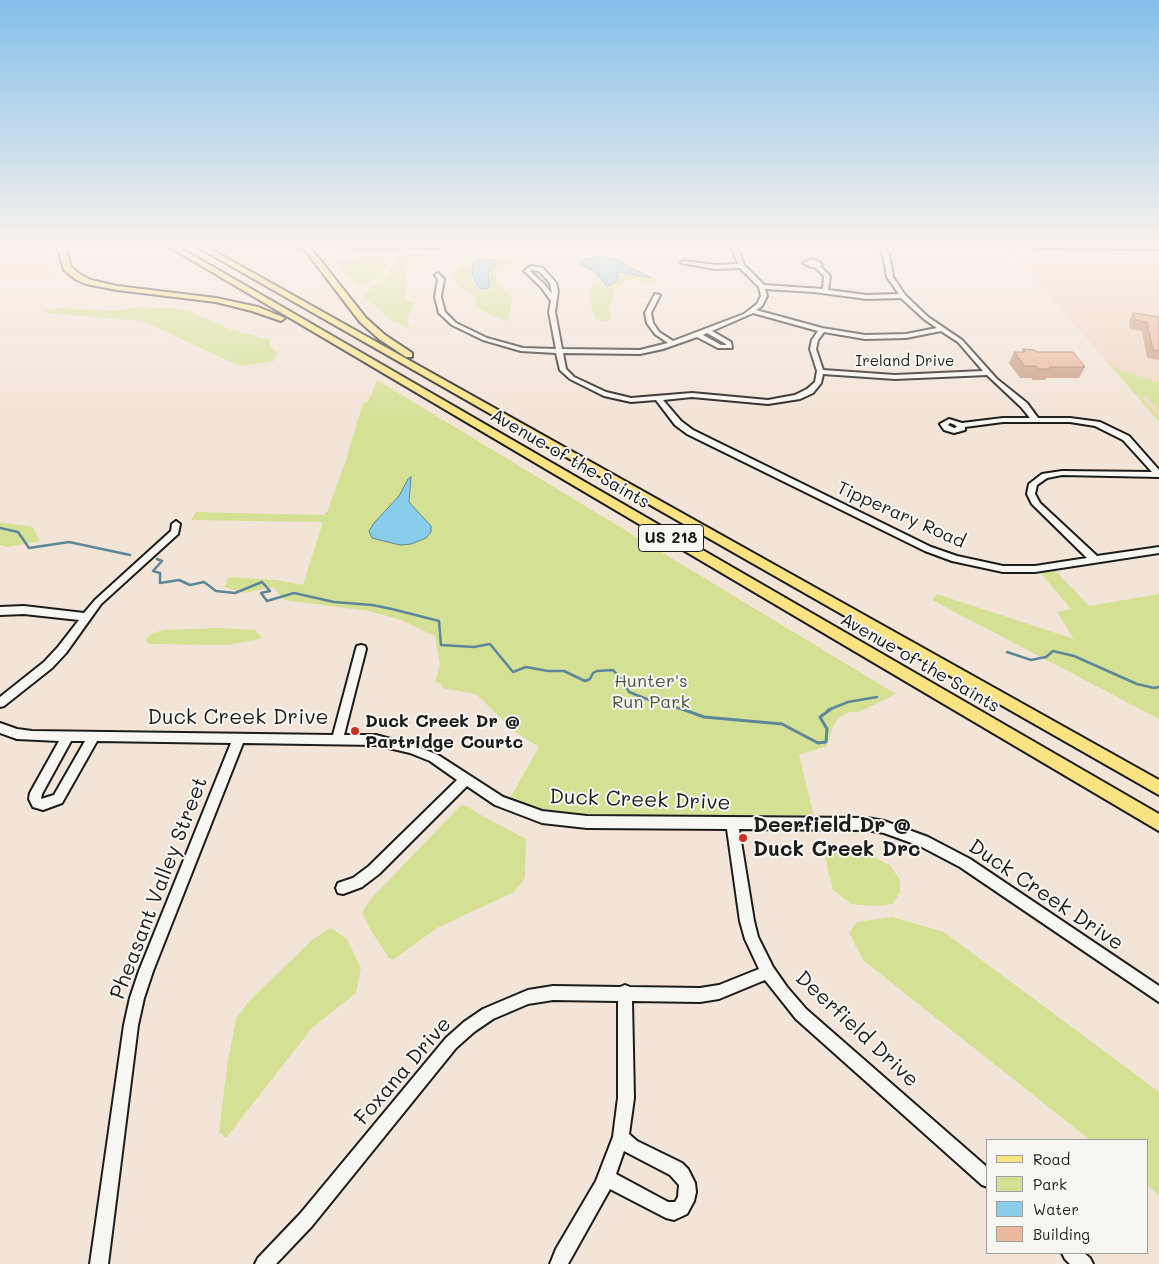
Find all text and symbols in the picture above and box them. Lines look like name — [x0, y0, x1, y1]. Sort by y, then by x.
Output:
street label: Ireland Drive — [856, 352, 954, 370]
street label: Avenue of the Saints — [487, 405, 653, 513]
street label: Tipperary Road — [833, 477, 969, 553]
road number: US 218 — [638, 524, 704, 552]
street label: Avenue of the Saints — [837, 609, 1003, 717]
park label: Hunter's Run Park — [612, 670, 690, 712]
street label: Duck Creek Drive — [147, 705, 329, 731]
place label: Duck Creek Dr @ Partridge Courtc — [365, 710, 523, 752]
marker: Duck Creek Dr @ Partridge Courtc — [349, 725, 361, 737]
street label: Pheasant Valley Street — [105, 773, 213, 1003]
street label: Duck Creek Drive — [549, 784, 731, 816]
place label: Deerfield Dr @ Duck Creek Drc — [753, 813, 921, 863]
marker: Deerfield Dr @ Duck Creek Drc — [737, 832, 749, 844]
street label: Duck Creek Drive — [964, 834, 1128, 956]
street label: Deerfield Drive — [790, 965, 924, 1093]
street label: Foxana Drive — [349, 1012, 457, 1130]
legend — [986, 1139, 1149, 1254]
text: Road — [1033, 1149, 1070, 1169]
text: Park — [1033, 1174, 1067, 1194]
text: Water — [1033, 1199, 1079, 1219]
text: Building — [1033, 1224, 1090, 1244]

